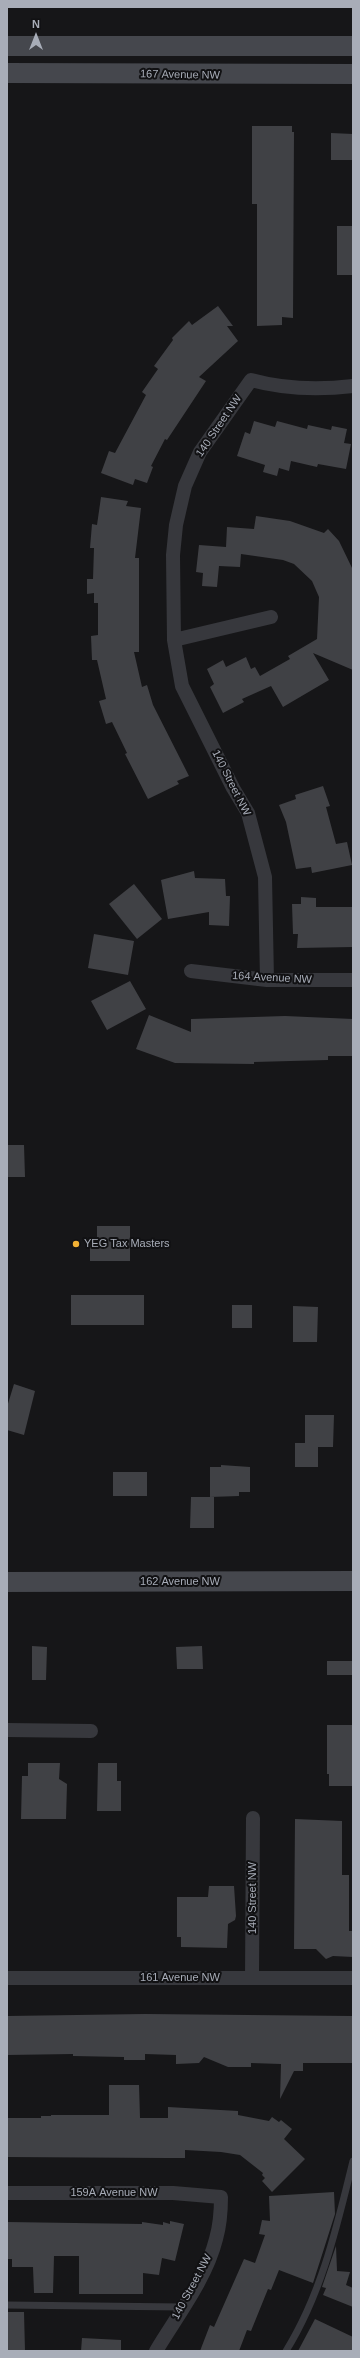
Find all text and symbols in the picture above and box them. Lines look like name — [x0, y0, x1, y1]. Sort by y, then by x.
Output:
north arrow — [16, 16, 56, 56]
text: N — [32, 18, 40, 30]
street label: 167 Avenue NW — [140, 68, 220, 82]
street label: 140 Street NW — [193, 392, 245, 460]
street label: 140 Street NW — [209, 748, 253, 818]
street label: 164 Avenue NW — [232, 969, 312, 987]
place label: YEG Tax Masters — [84, 1237, 170, 1251]
marker: YEG Tax Masters — [71, 1239, 81, 1249]
street label: 162 Avenue NW — [140, 1575, 220, 1589]
street label: 140 Street NW — [246, 1862, 260, 1934]
street label: 161 Avenue NW — [140, 1971, 220, 1985]
street label: 159A Avenue NW — [70, 2186, 158, 2200]
street label: 140 Street NW — [169, 2252, 215, 2322]

